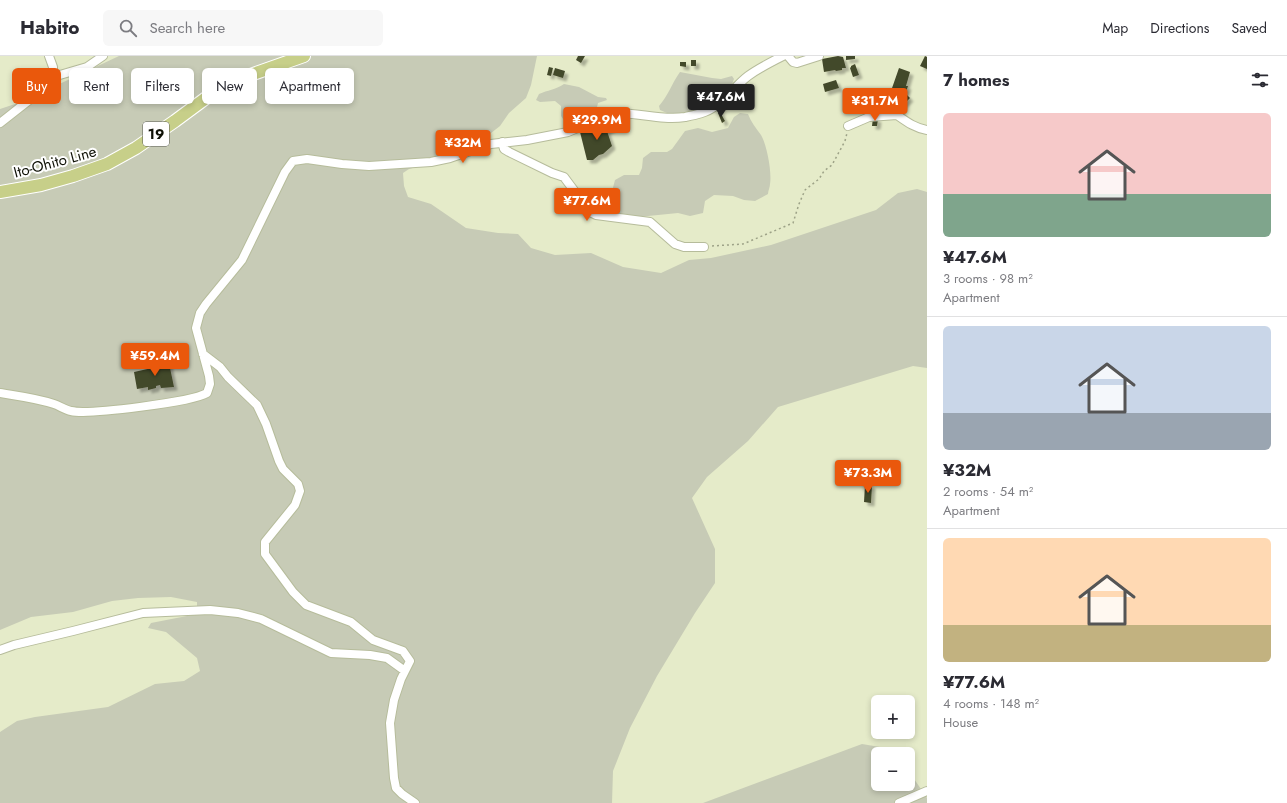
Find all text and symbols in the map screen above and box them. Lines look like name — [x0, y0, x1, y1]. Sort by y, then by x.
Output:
search box — [103, 10, 383, 46]
text: Habito — [20, 14, 79, 41]
icon: search — [117, 17, 139, 39]
text: Search here — [149, 17, 225, 39]
text: Map — [1102, 18, 1128, 38]
text: Directions — [1150, 18, 1210, 38]
text: Saved — [1232, 18, 1267, 38]
chip: Buy — [12, 68, 61, 104]
chip: Rent — [69, 68, 123, 104]
chip: Filters — [131, 68, 194, 104]
chip: New — [202, 68, 257, 104]
chip: Apartment — [265, 68, 354, 104]
text: 7 homes — [943, 68, 1010, 92]
icon: filters — [1249, 69, 1271, 91]
pin: ¥47.6M — [688, 84, 754, 118]
text: ¥47.6M — [697, 87, 745, 106]
pin: ¥31.7M — [842, 88, 908, 122]
text: ¥31.7M — [852, 91, 899, 110]
pin: ¥29.9M — [564, 107, 630, 141]
text: ¥29.9M — [572, 110, 622, 129]
road number: 19 — [143, 122, 169, 146]
pin: ¥32M — [439, 130, 487, 164]
text: ¥32M — [445, 133, 481, 152]
icon: home — [1071, 139, 1143, 211]
street label: Ito-Ohito Line — [11, 140, 99, 184]
pin: ¥77.6M — [554, 188, 620, 222]
text: ¥77.6M — [563, 191, 611, 210]
text: ¥47.6M — [943, 245, 1007, 269]
text: 3 rooms · 98 m² — [943, 269, 1033, 288]
text: Apartment — [943, 288, 1000, 307]
pin: ¥59.4M — [122, 343, 188, 377]
text: ¥59.4M — [130, 346, 180, 365]
icon: home — [1071, 352, 1143, 424]
text: ¥32M — [943, 458, 991, 482]
pin: ¥73.3M — [835, 460, 901, 494]
text: ¥73.3M — [844, 463, 892, 482]
text: 2 rooms · 54 m² — [943, 482, 1033, 501]
text: Apartment — [943, 501, 1000, 520]
icon: home — [1071, 564, 1143, 636]
text: ¥77.6M — [943, 670, 1005, 694]
text: 4 rooms · 148 m² — [943, 694, 1039, 713]
map controls — [871, 695, 915, 791]
button: + — [871, 695, 915, 739]
text: House — [943, 713, 978, 732]
button: − — [871, 747, 915, 791]

